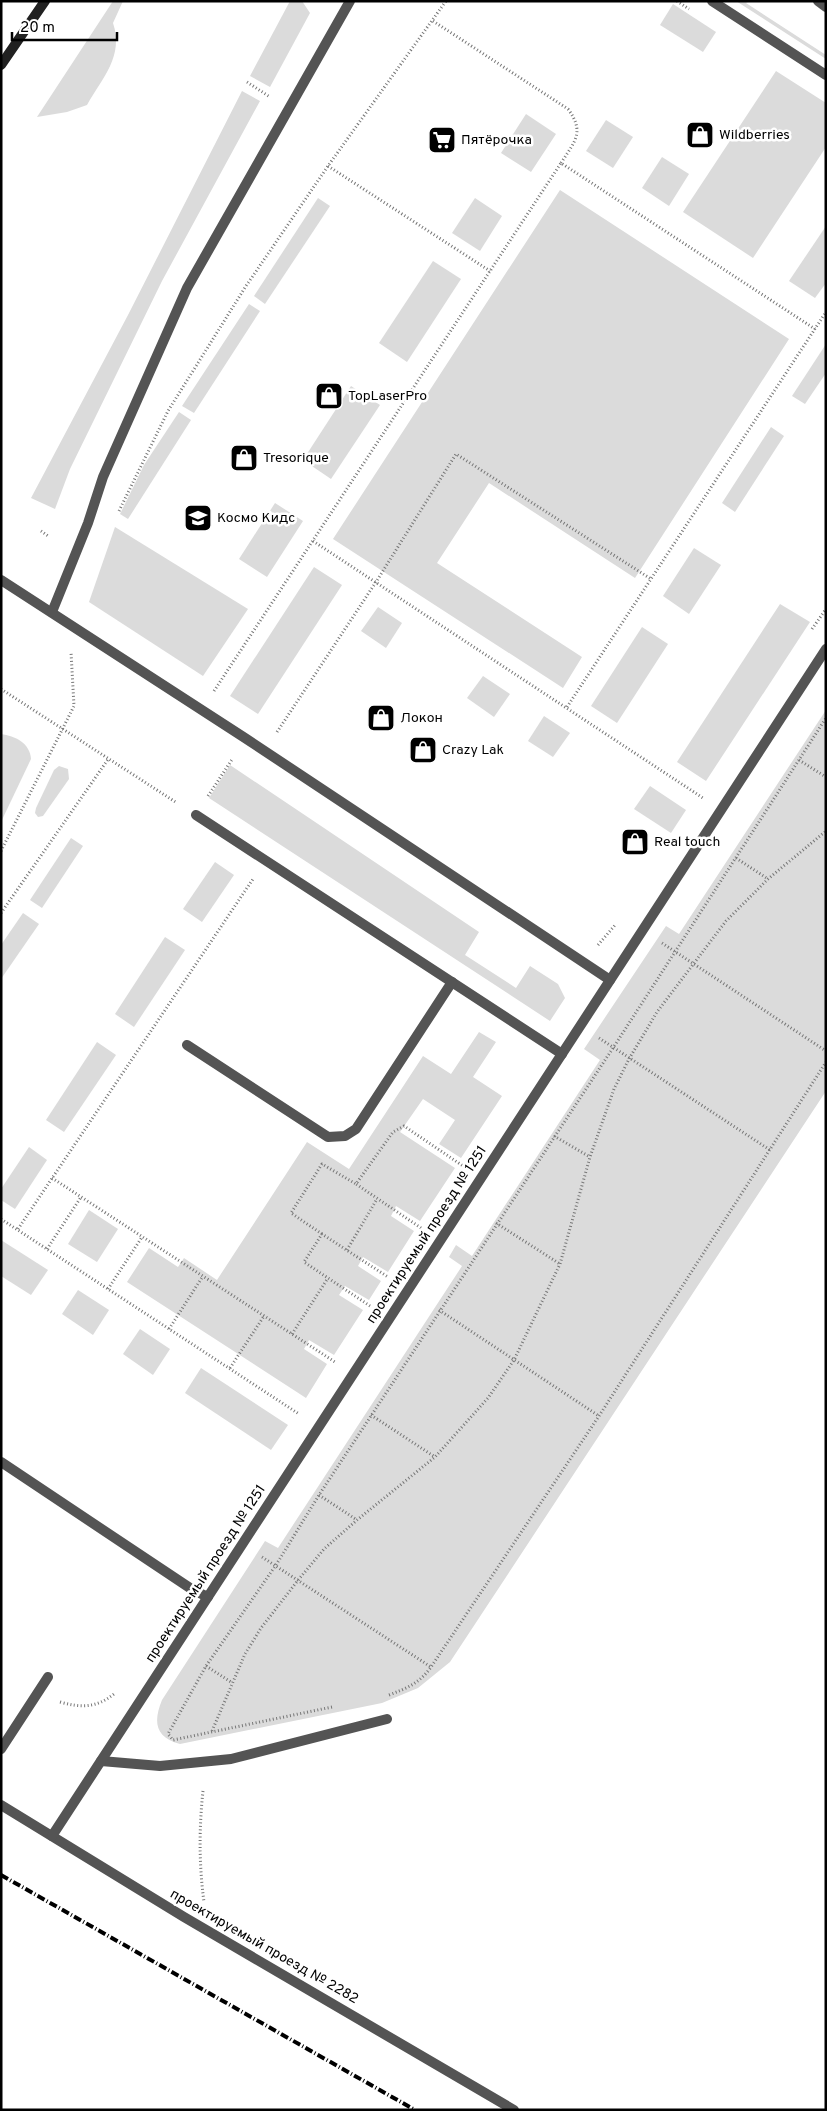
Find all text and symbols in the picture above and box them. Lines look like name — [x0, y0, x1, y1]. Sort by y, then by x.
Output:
scale bar — [12, 10, 118, 42]
text: 20 m — [20, 19, 55, 38]
shop icon: Wildberries — [685, 120, 715, 150]
supermarket icon: Пятёрочка — [427, 125, 457, 155]
place label: Wildberries — [719, 127, 790, 144]
place label: Пятёрочка — [461, 132, 532, 149]
shop icon: TopLaserPro — [314, 381, 344, 411]
place label: TopLaserPro — [348, 388, 427, 405]
shop icon: Tresorique — [229, 443, 259, 473]
place label: Tresorique — [263, 450, 329, 467]
school or university icon: Космо Кидс — [183, 503, 213, 533]
place label: Космо Кидс — [217, 510, 295, 527]
shop icon: Локон — [366, 703, 396, 733]
place label: Локон — [400, 710, 443, 727]
shop icon: Crazy Lak — [408, 735, 438, 765]
place label: Crazy Lak — [442, 742, 504, 759]
shop icon: Real touch — [620, 827, 650, 857]
place label: Real touch — [654, 834, 720, 851]
street label: проектируемый проезд № 1251 — [363, 1143, 491, 1327]
street label: проектируемый проезд № 1251 — [142, 1482, 270, 1666]
street label: проектируемый проезд № 2282 — [167, 1886, 361, 2008]

